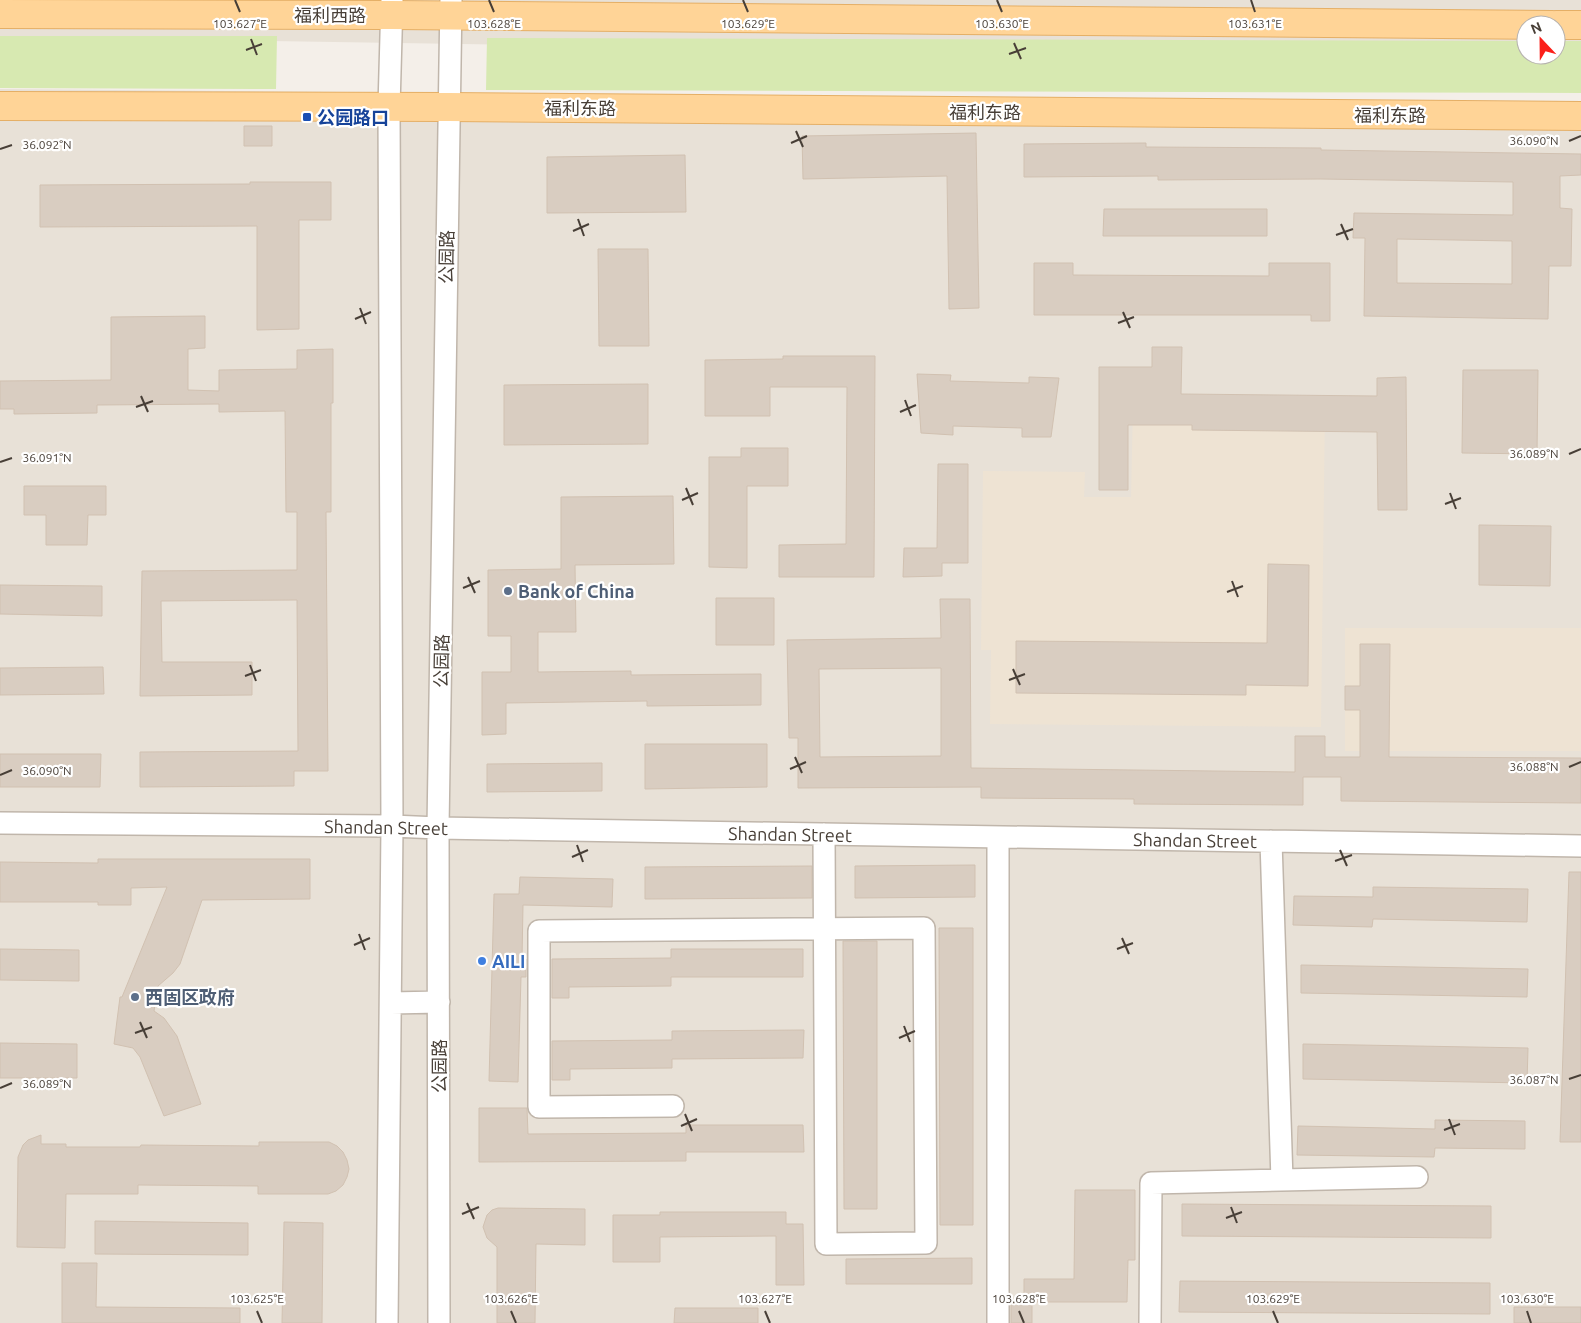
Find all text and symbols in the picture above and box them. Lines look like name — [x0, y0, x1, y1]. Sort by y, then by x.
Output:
street label: 福利西路 — [294, 5, 366, 25]
north arrow — [1516, 15, 1566, 65]
text: 103.627°E — [213, 17, 267, 30]
text: 103.628°E — [467, 17, 521, 30]
text: 103.629°E — [721, 17, 775, 30]
text: 103.630°E — [975, 17, 1029, 30]
text: 103.631°E — [1228, 17, 1282, 30]
text: N — [1528, 19, 1544, 37]
street label: 福利东路 — [544, 98, 616, 118]
street label: 福利东路 — [949, 102, 1021, 122]
street label: 福利东路 — [1354, 105, 1426, 125]
place label: 公园路口 — [317, 107, 389, 127]
marker: 公园路口 — [301, 111, 313, 123]
text: 36.090°N — [1509, 134, 1559, 147]
text: 36.092°N — [22, 138, 72, 151]
street label: 公园路 — [436, 230, 456, 284]
text: 36.089°N — [1509, 447, 1559, 460]
text: 36.091°N — [22, 451, 72, 464]
place label: Bank of China — [518, 581, 634, 601]
marker: Bank of China — [502, 585, 514, 597]
street label: 公园路 — [431, 634, 451, 688]
text: 36.088°N — [1509, 760, 1559, 773]
text: 36.090°N — [22, 764, 72, 777]
street label: Shandan Street — [324, 816, 448, 838]
street label: Shandan Street — [728, 823, 852, 845]
street label: Shandan Street — [1133, 829, 1257, 851]
place label: AILI — [492, 951, 525, 971]
marker: AILI — [476, 955, 488, 967]
place label: 西固区政府 — [145, 987, 235, 1007]
marker: 西固区政府 — [129, 991, 141, 1003]
street label: 公园路 — [429, 1039, 449, 1093]
text: 36.087°N — [1509, 1073, 1559, 1086]
text: 36.089°N — [22, 1077, 72, 1090]
text: 103.625°E — [230, 1292, 284, 1305]
text: 103.626°E — [484, 1292, 538, 1305]
text: 103.627°E — [738, 1292, 792, 1305]
text: 103.628°E — [992, 1292, 1046, 1305]
text: 103.629°E — [1246, 1292, 1300, 1305]
text: 103.630°E — [1500, 1292, 1554, 1305]

